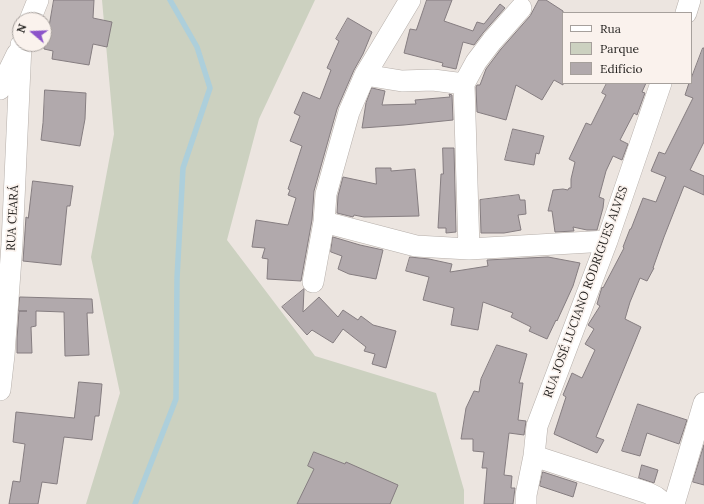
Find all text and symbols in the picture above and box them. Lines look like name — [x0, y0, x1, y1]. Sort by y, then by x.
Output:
north arrow — [12, 12, 52, 52]
legend — [562, 12, 692, 84]
text: Rua — [600, 21, 621, 36]
text: N — [14, 22, 30, 35]
text: Parque — [600, 41, 639, 56]
text: Edifício — [600, 61, 643, 76]
street label: RUA JOSÉ LUCIANO RODRIGUES ALVES — [541, 184, 631, 400]
street label: RUA CEARÁ — [4, 185, 22, 251]

